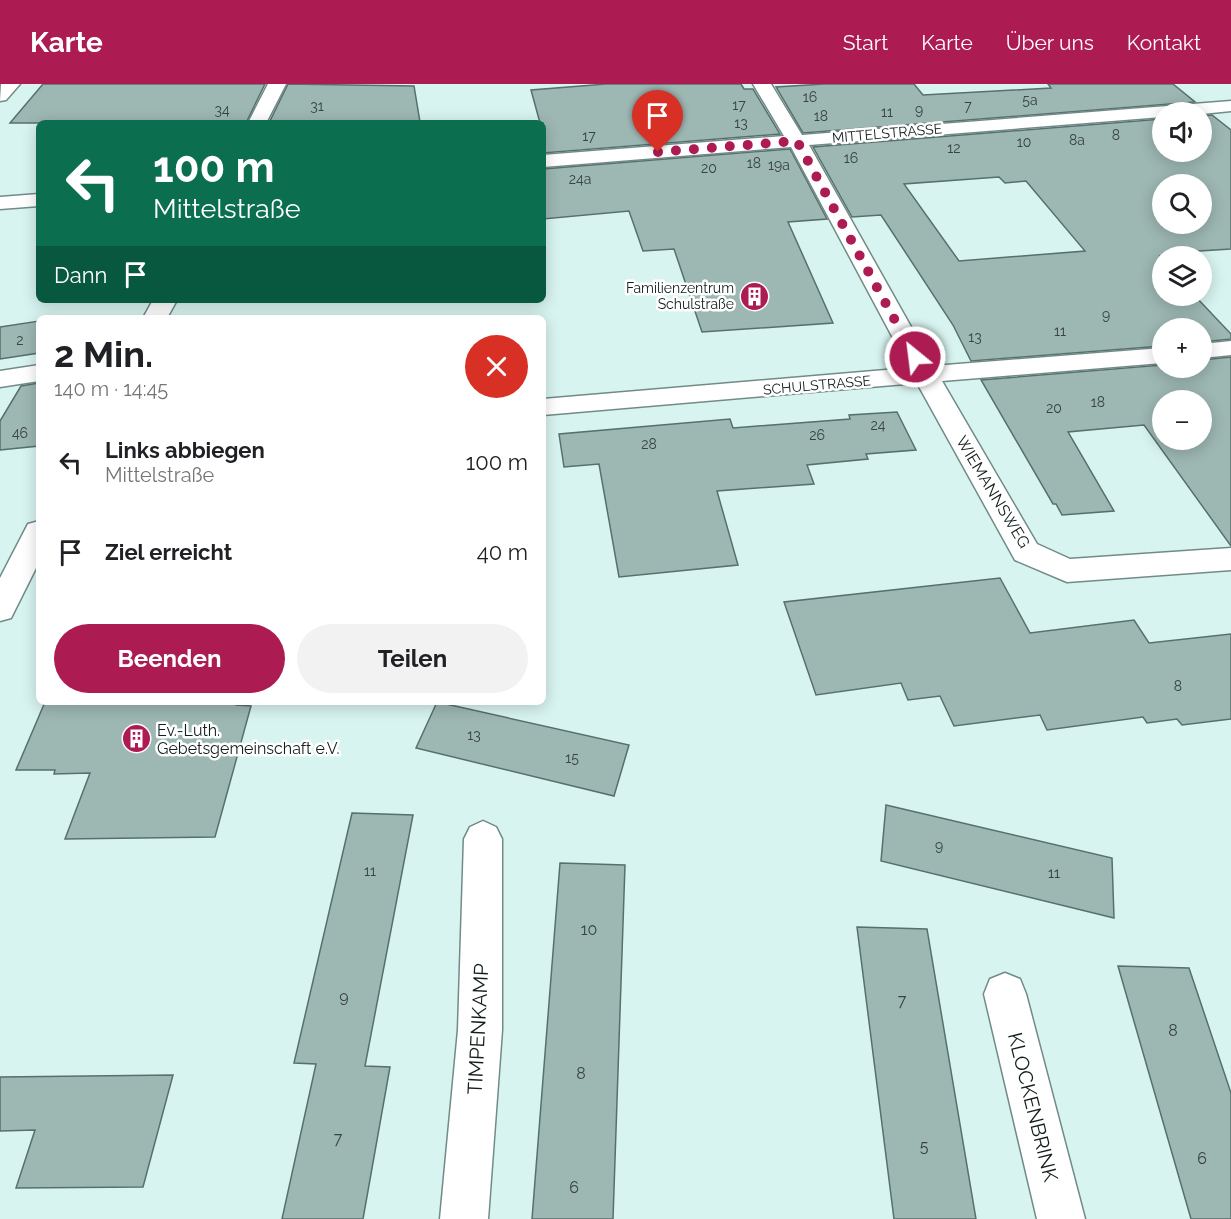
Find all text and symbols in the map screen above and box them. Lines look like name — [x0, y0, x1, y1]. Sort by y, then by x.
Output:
text: Karte — [30, 26, 103, 59]
text: Start — [843, 30, 888, 55]
text: Karte — [921, 30, 973, 55]
text: Über uns — [1006, 30, 1094, 55]
text: Kontakt — [1127, 30, 1201, 55]
house number: 16 — [803, 89, 817, 105]
pin — [632, 90, 683, 152]
house number: 5a — [1022, 92, 1038, 108]
house number: 17 — [732, 97, 746, 113]
house number: 31 — [310, 98, 324, 114]
house number: 7 — [964, 98, 972, 114]
icon: arrive — [641, 99, 674, 132]
house number: 34 — [214, 102, 230, 118]
house number: 9 — [915, 102, 923, 118]
map controls — [1152, 102, 1212, 450]
button: sound — [1152, 102, 1212, 162]
house number: 11 — [881, 104, 893, 120]
house number: 18 — [814, 108, 828, 124]
house number: 13 — [734, 115, 748, 131]
street label: MITTELSTRASSE — [831, 120, 943, 146]
house number: 8 — [1112, 127, 1120, 143]
house number: 17 — [582, 128, 596, 144]
house number: 8a — [1069, 132, 1085, 148]
house number: 10 — [1017, 134, 1031, 150]
house number: 12 — [947, 140, 961, 156]
text: 100 m — [153, 143, 275, 192]
icon: left — [54, 144, 132, 222]
house number: 16 — [844, 150, 858, 166]
house number: 18 — [747, 155, 761, 171]
house number: 19a — [768, 157, 790, 173]
house number: 20 — [701, 160, 717, 176]
house number: 24a — [569, 171, 591, 187]
button: search — [1152, 174, 1212, 234]
text: Mittelstraße — [153, 193, 301, 224]
button: layers — [1152, 246, 1212, 306]
icon: arrive — [119, 258, 152, 291]
text: Dann — [54, 262, 107, 288]
place label: Familienzentrum Schulstraße — [626, 280, 734, 312]
building icon: Familienzentrum Schulstraße — [739, 280, 771, 312]
house number: 9 — [1102, 307, 1110, 323]
button: + — [1152, 318, 1212, 378]
house number: 11 — [1054, 323, 1066, 339]
position arrow — [883, 325, 947, 389]
house number: 13 — [968, 329, 982, 345]
house number: 2 — [16, 332, 24, 348]
text: 2 Min. — [54, 333, 153, 375]
button: close — [465, 335, 528, 398]
street label: SCHULSTRASSE — [762, 372, 872, 398]
text: 140 m · 14:45 — [54, 377, 168, 401]
button: − — [1152, 390, 1212, 450]
house number: 18 — [1091, 394, 1105, 410]
house number: 20 — [1046, 400, 1062, 416]
house number: 24 — [871, 417, 886, 433]
house number: 46 — [12, 425, 28, 441]
house number: 26 — [809, 427, 825, 443]
street label: WIEMANNSWEG — [952, 433, 1034, 551]
house number: 28 — [641, 436, 657, 452]
text: Links abbiegen — [105, 437, 265, 463]
icon: left — [54, 446, 87, 479]
text: 100 m — [466, 449, 528, 475]
text: Mittelstraße — [105, 463, 214, 487]
icon: arrive — [54, 536, 87, 569]
text: Ziel erreicht — [105, 539, 232, 565]
text: 40 m — [477, 539, 528, 565]
button: Beenden — [54, 624, 285, 693]
button: Teilen — [297, 624, 528, 693]
house number: 8 — [1174, 678, 1182, 694]
place label: Ev.-Luth. Gebetsgemeinschaft e.V. — [157, 721, 340, 758]
building icon: Ev.-Luth. Gebetsgemeinschaft e.V. — [120, 723, 152, 755]
house number: 13 — [467, 727, 481, 743]
house number: 15 — [565, 750, 579, 766]
house number: 9 — [935, 838, 943, 854]
house number: 11 — [364, 863, 376, 879]
house number: 11 — [1048, 865, 1060, 881]
house number: 10 — [581, 920, 597, 939]
street label: TIMPENKAMP — [463, 963, 493, 1095]
house number: 9 — [339, 987, 349, 1006]
house number: 7 — [898, 991, 907, 1010]
house number: 8 — [1168, 1021, 1178, 1040]
street label: KLOCKENBRINK — [1003, 1030, 1063, 1184]
house number: 8 — [576, 1064, 586, 1083]
house number: 7 — [334, 1129, 343, 1148]
house number: 5 — [920, 1137, 929, 1156]
house number: 6 — [1197, 1149, 1207, 1168]
house number: 6 — [569, 1178, 579, 1197]

